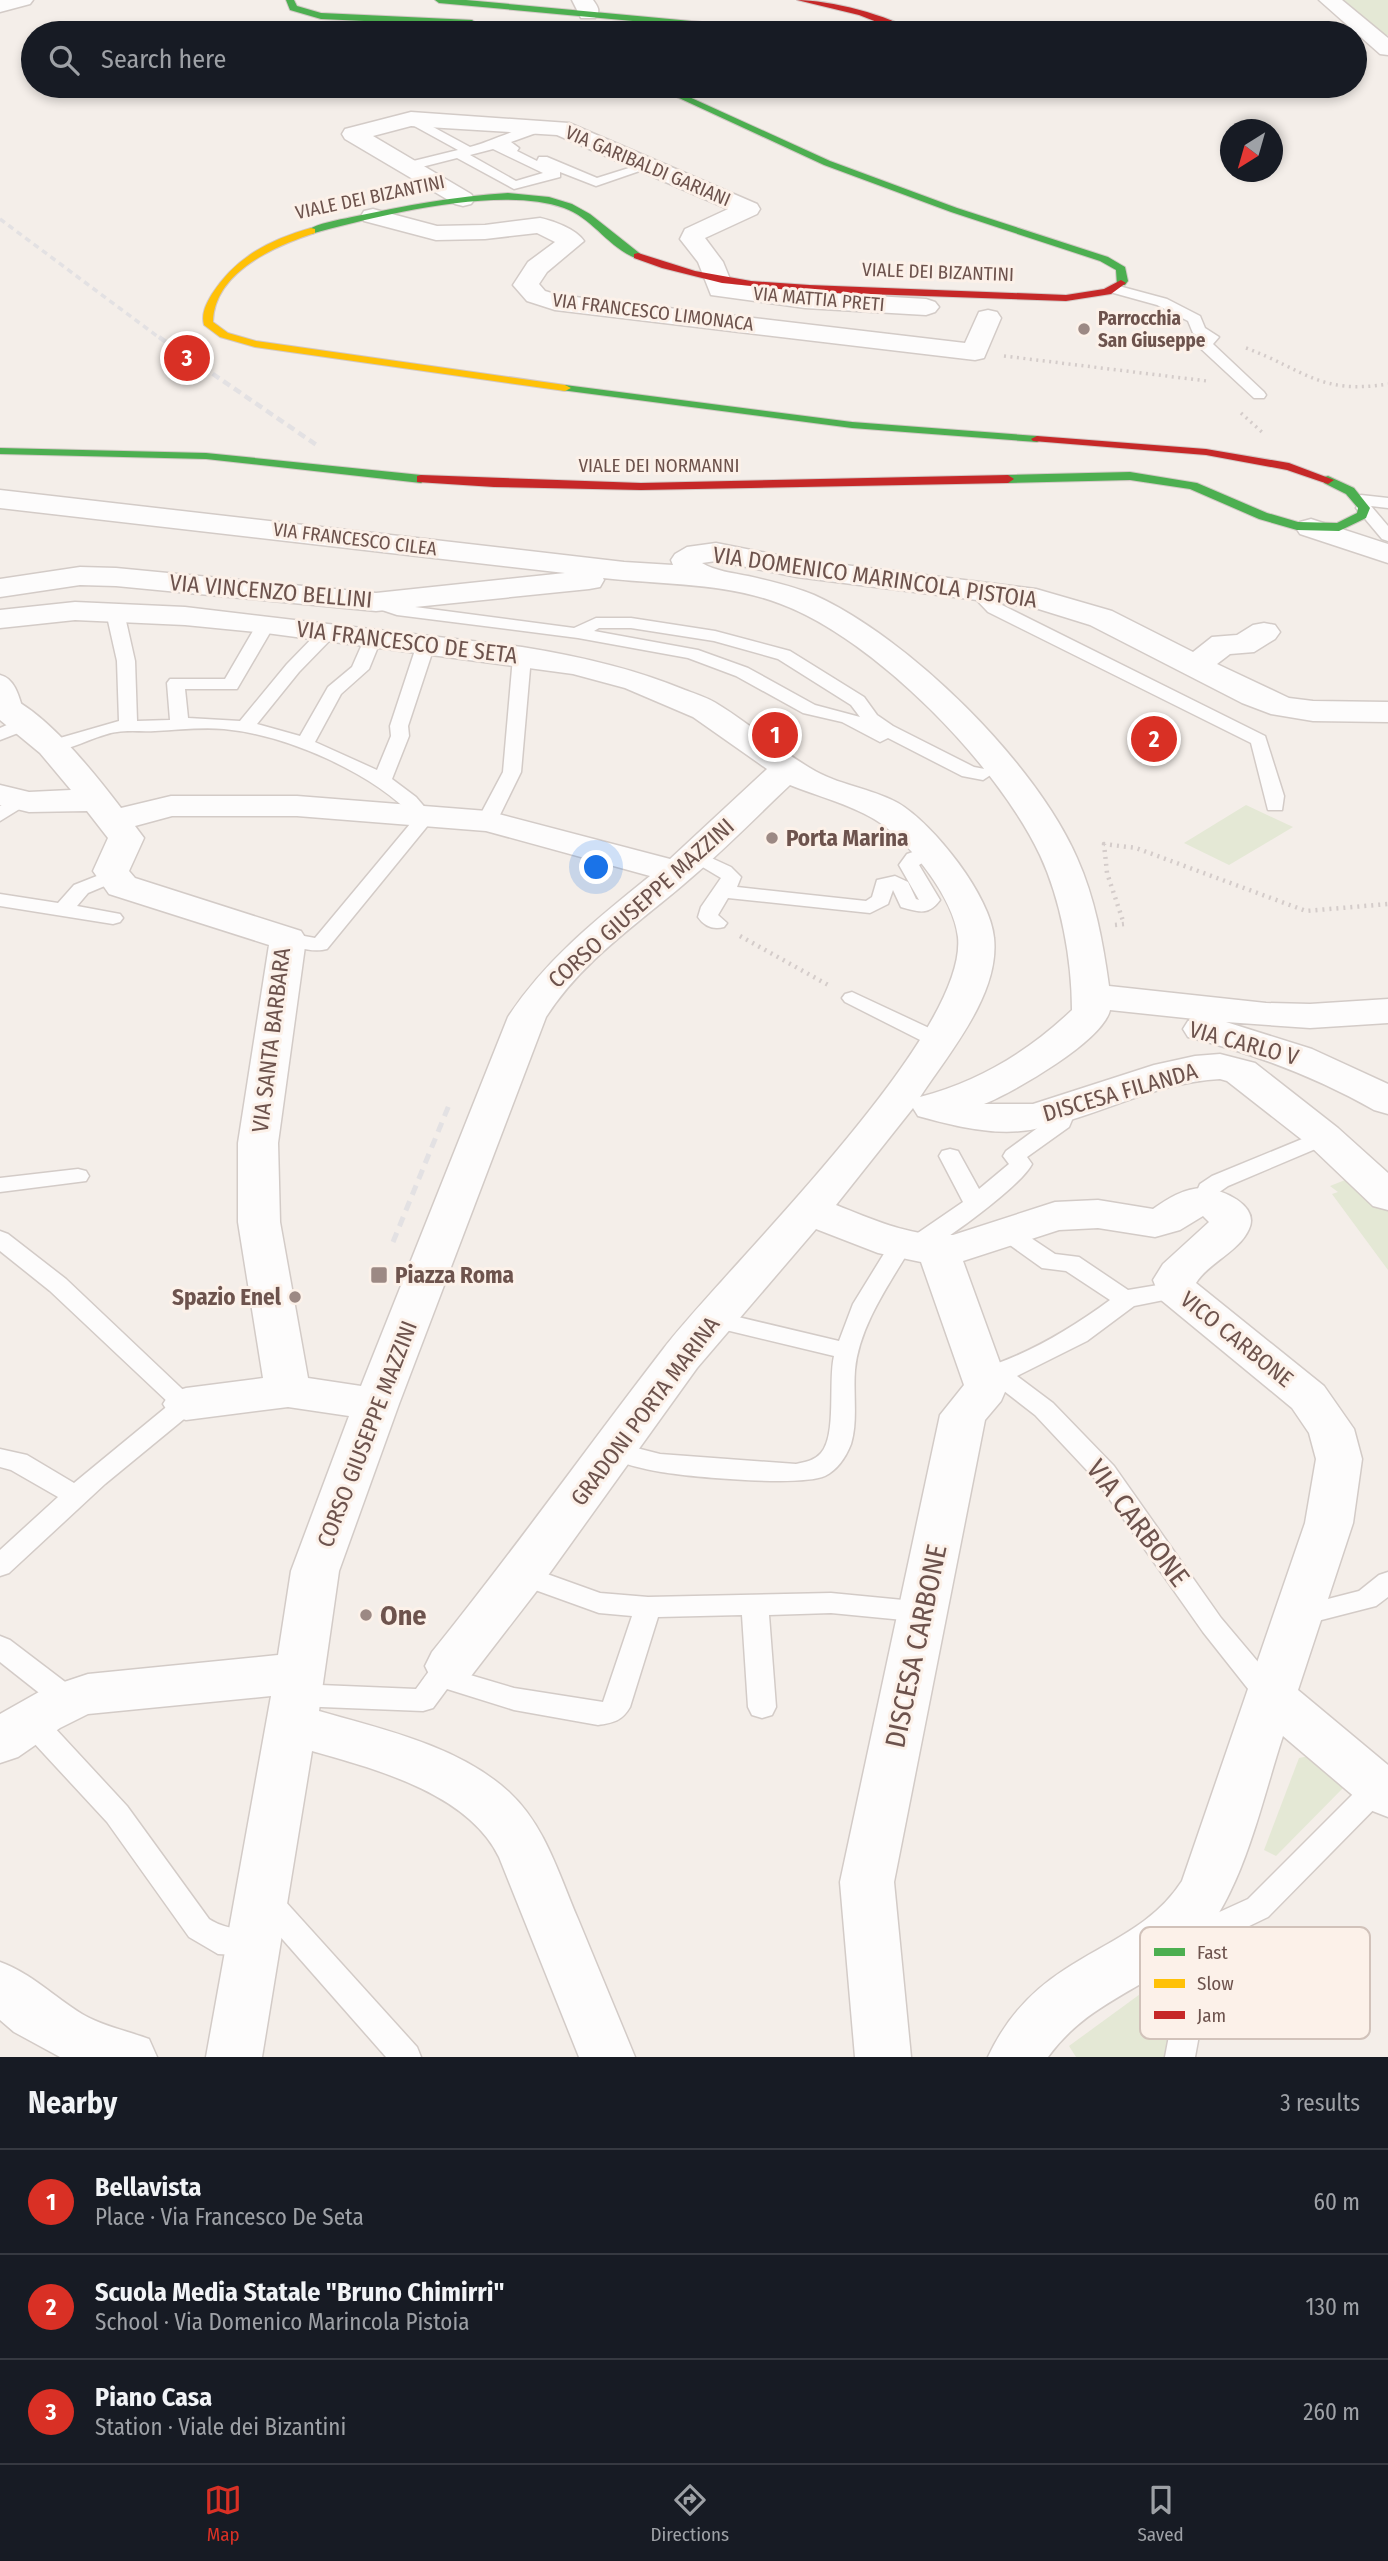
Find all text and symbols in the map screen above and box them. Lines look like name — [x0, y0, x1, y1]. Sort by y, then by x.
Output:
search box — [21, 21, 1367, 98]
icon: search — [45, 41, 83, 79]
text: Search here — [101, 44, 226, 75]
north arrow — [1220, 119, 1283, 182]
street label: VIA GARIBALDI GARIANI — [562, 121, 734, 211]
street label: VIALE DEI BIZANTINI — [293, 170, 447, 224]
street label: VIALE DEI BIZANTINI — [862, 258, 1014, 286]
street label: VIA MATTIA PRETI — [752, 282, 886, 316]
street label: VIA FRANCESCO LIMONACA — [551, 288, 755, 336]
place label: Parrocchia San Giuseppe — [1098, 307, 1206, 352]
marker: Parrocchia San Giuseppe — [1076, 321, 1092, 337]
pin: 3 — [164, 332, 210, 384]
street label: VIALE DEI NORMANNI — [578, 454, 740, 477]
street label: VIA FRANCESCO CILEA — [272, 518, 438, 560]
street label: VIA DOMENICO MARINCOLA PISTOIA — [711, 540, 1039, 614]
street label: VIA VINCENZO BELLINI — [169, 568, 373, 614]
street label: VIA FRANCESCO DE SETA — [295, 615, 519, 669]
pin: 1 — [752, 709, 798, 761]
pin: 2 — [1131, 713, 1177, 765]
street label: CORSO GIUSEPPE MAZZINI — [542, 812, 740, 994]
place label: Porta Marina — [786, 824, 908, 852]
marker: Porta Marina — [764, 830, 780, 846]
your location — [579, 850, 613, 884]
street label: VIA SANTA BARBARA — [246, 946, 296, 1134]
street label: VIA CARLO V — [1186, 1015, 1302, 1071]
street label: DISCESA FILANDA — [1040, 1057, 1200, 1127]
place label: Piazza Roma — [395, 1261, 514, 1289]
marker: Piazza Roma — [369, 1265, 389, 1285]
place label: Spazio Enel — [172, 1283, 282, 1311]
street label: VICO CARBONE — [1175, 1285, 1299, 1393]
marker: Spazio Enel — [287, 1289, 303, 1305]
street label: GRADONI PORTA MARINA — [565, 1311, 725, 1511]
street label: CORSO GIUSEPPE MAZZINI — [311, 1317, 423, 1551]
street label: VIA CARBONE — [1080, 1453, 1196, 1593]
street label: DISCESA CARBONE — [878, 1541, 954, 1751]
place label: One — [380, 1599, 427, 1632]
marker: One — [358, 1607, 374, 1623]
legend — [1140, 1927, 1370, 2039]
text: Fast — [1197, 1941, 1228, 1964]
text: Slow — [1197, 1972, 1234, 1995]
text: Jam — [1197, 2004, 1226, 2027]
text: Nearby — [28, 2085, 117, 2121]
text: 3 results — [1280, 2089, 1360, 2117]
text: Bellavista — [95, 2172, 201, 2203]
text: 1 — [46, 2188, 56, 2216]
text: 60 m — [1314, 2188, 1360, 2216]
text: Place · Via Francesco De Seta — [95, 2203, 364, 2231]
text: Scuola Media Statale "Bruno Chimirri" — [95, 2277, 504, 2308]
text: 2 — [46, 2293, 56, 2321]
text: 130 m — [1306, 2293, 1360, 2321]
text: School · Via Domenico Marincola Pistoia — [95, 2308, 470, 2336]
text: Piano Casa — [95, 2382, 212, 2413]
text: 3 — [46, 2398, 56, 2426]
text: 260 m — [1303, 2398, 1360, 2426]
text: Station · Viale dei Bizantini — [95, 2413, 346, 2441]
tab: Map — [204, 2481, 242, 2546]
tab: Directions — [650, 2481, 729, 2546]
tab: Saved — [1137, 2481, 1184, 2546]

